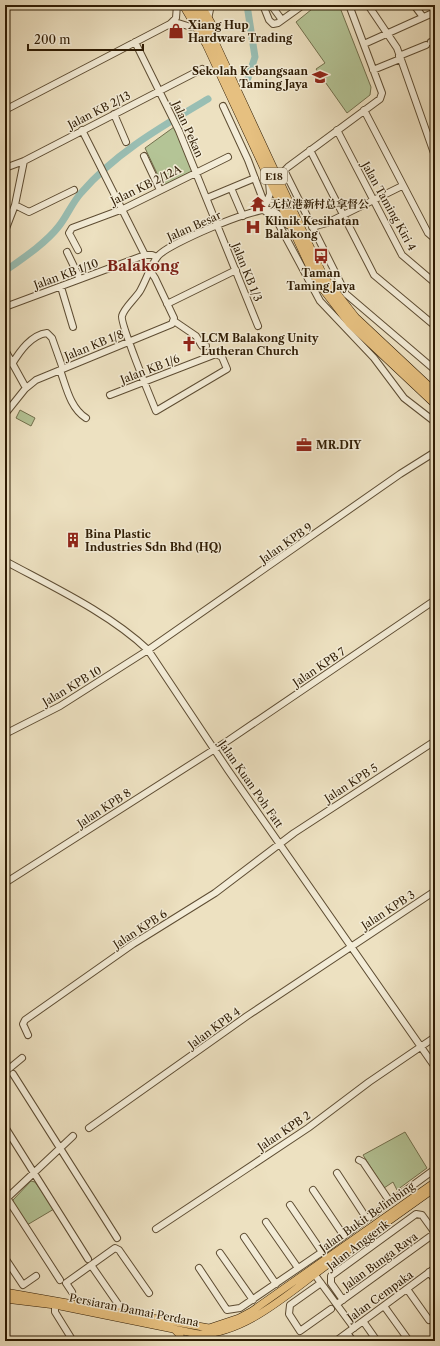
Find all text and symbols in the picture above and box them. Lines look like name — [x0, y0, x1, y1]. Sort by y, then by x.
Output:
place label: Xiang Hup Hardware Trading — [187, 18, 293, 45]
shop icon: Xiang Hup Hardware Trading — [167, 22, 185, 40]
scale bar — [28, 26, 143, 52]
text: 200 m — [34, 32, 71, 47]
place label: Sekolah Kebangsaan Taming Jaya — [192, 64, 309, 91]
school or university icon: Sekolah Kebangsaan Taming Jaya — [311, 68, 329, 86]
street label: Jalan KB 2/13 — [63, 88, 133, 133]
street label: Jalan Pekan — [169, 97, 207, 160]
street label: Jalan Taming Kiri 4 — [358, 157, 419, 253]
street label: Jalan KB 2/12A — [107, 161, 184, 209]
road number: E18 — [261, 168, 287, 184]
temple icon: 无拉港新村总拿督公 — [249, 195, 267, 213]
place label: 无拉港新村总拿督公 — [270, 197, 369, 211]
street label: Jalan Besar — [163, 208, 223, 245]
place label: Klinik Kesihatan Balakong — [265, 214, 360, 241]
hospital icon: Klinik Kesihatan Balakong — [244, 218, 262, 236]
street label: Jalan KB 1/3 — [228, 239, 265, 303]
bus stop icon: Taman Taming Jaya — [312, 247, 330, 265]
street label: Jalan KB 1/10 — [30, 256, 100, 293]
district label: Balakong — [107, 256, 179, 275]
place label: Taman Taming Jaya — [287, 266, 356, 293]
street label: Jalan KB 1/8 — [60, 327, 126, 364]
place label: LCM Balakong Unity Lutheran Church — [201, 331, 319, 358]
church icon: LCM Balakong Unity Lutheran Church — [180, 335, 198, 353]
street label: Jalan KB 1/6 — [116, 351, 182, 387]
office icon: MR.DIY — [295, 436, 313, 454]
place label: MR.DIY — [316, 438, 362, 452]
street label: Jalan KPB 9 — [255, 520, 315, 567]
place label: Bina Plastic Industries Sdn Bhd (HQ) — [85, 527, 222, 554]
building icon: Bina Plastic Industries Sdn Bhd (HQ) — [64, 531, 82, 549]
street label: Jalan KPB 7 — [288, 644, 348, 691]
street label: Jalan KPB 10 — [38, 663, 104, 710]
street label: Jalan Kuan Poh Fatt — [215, 736, 286, 830]
street label: Jalan KPB 5 — [320, 761, 380, 807]
street label: Jalan KPB 8 — [73, 785, 134, 832]
street label: Jalan KPB 3 — [357, 888, 417, 934]
street label: Jalan KPB 6 — [109, 906, 170, 953]
street label: Jalan KPB 4 — [184, 1004, 243, 1053]
street label: Jalan KPB 2 — [253, 1108, 313, 1155]
street label: Jalan Bukit Belimbing — [315, 1179, 417, 1256]
street label: Jalan Anggerik — [322, 1216, 393, 1274]
street label: Jalan Bunga Raya — [338, 1229, 420, 1294]
street label: Jalan Cempaka — [343, 1267, 416, 1326]
street label: Persiaran Damai Perdana — [68, 1291, 200, 1329]

